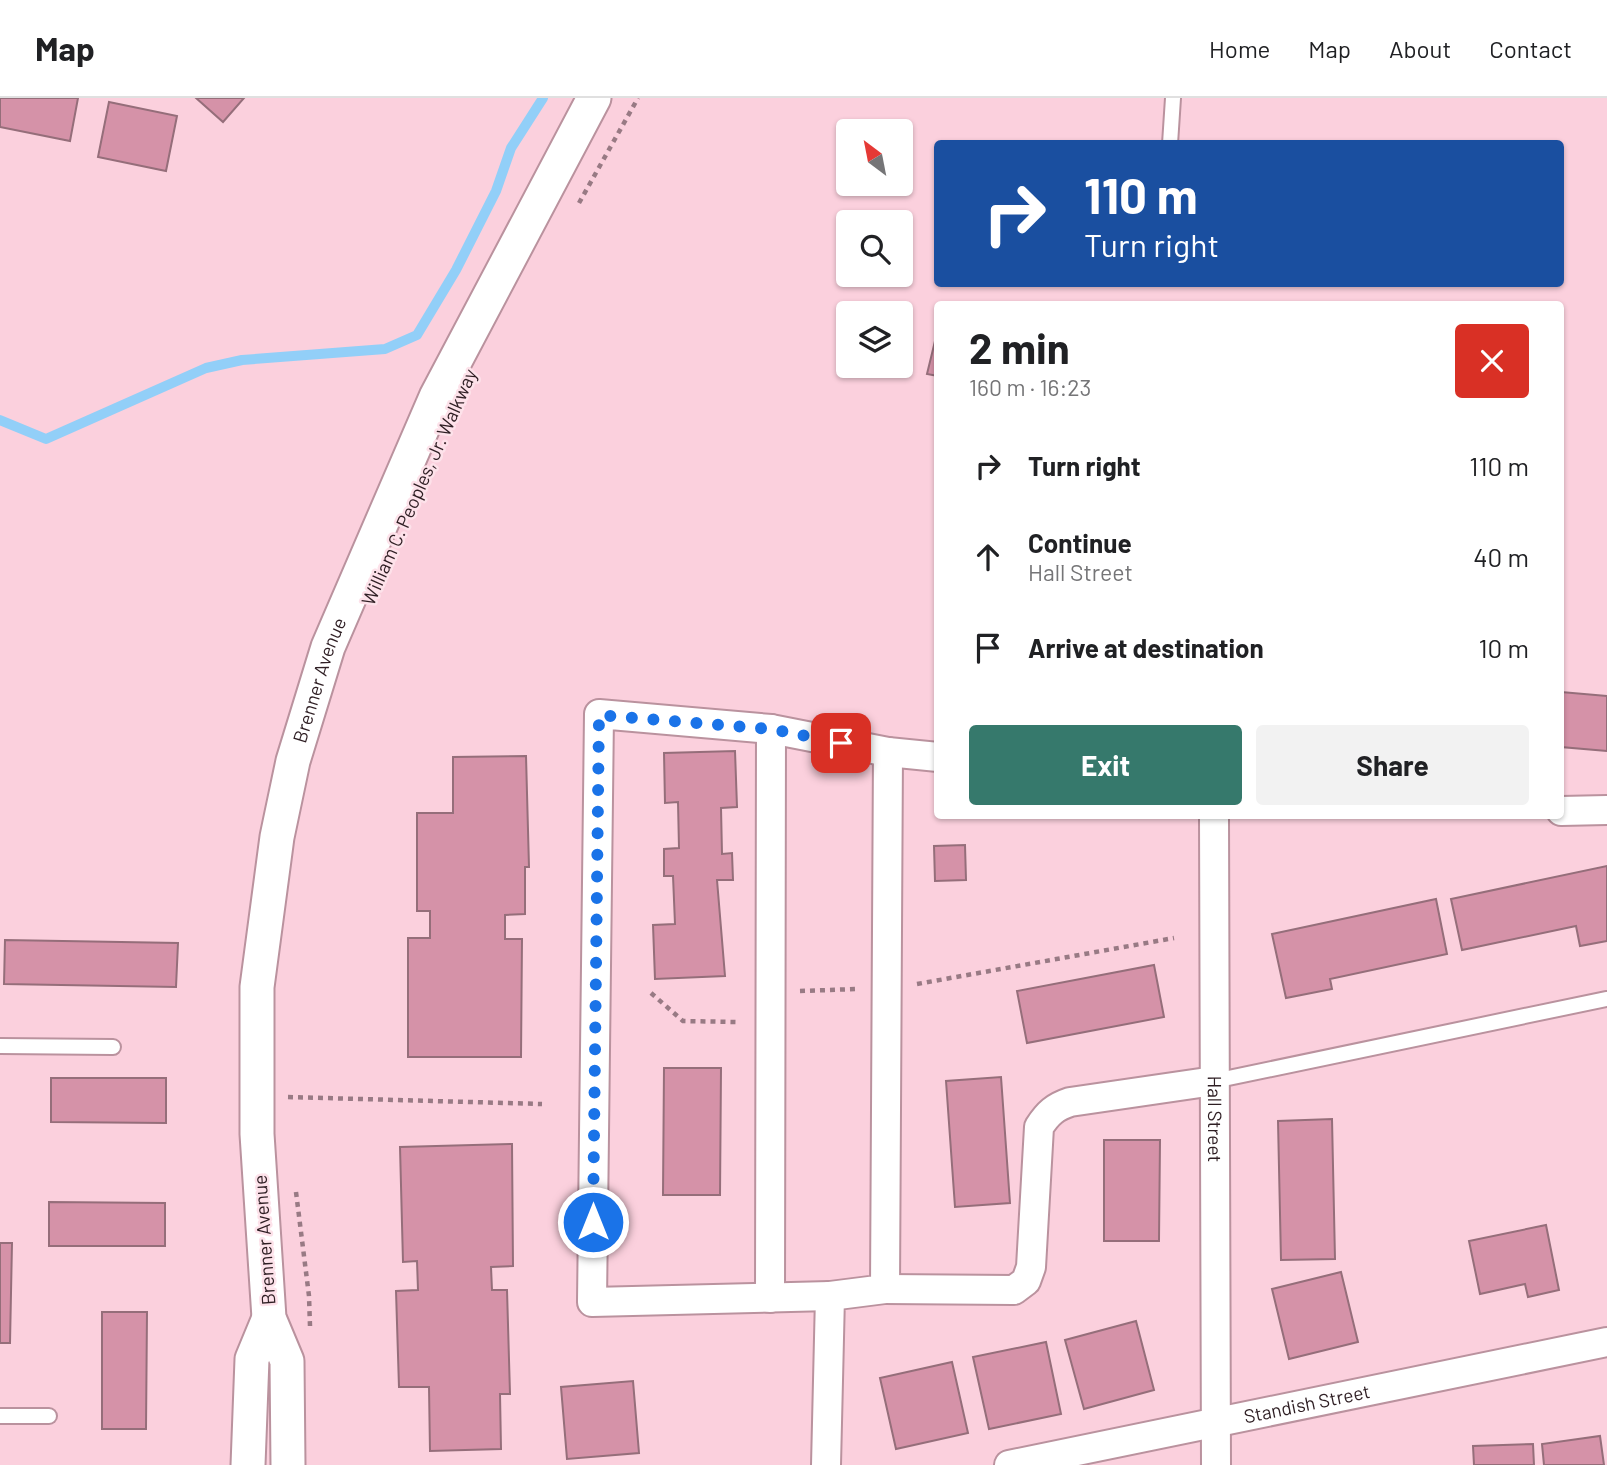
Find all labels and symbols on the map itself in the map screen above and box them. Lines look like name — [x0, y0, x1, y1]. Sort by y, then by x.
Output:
north arrow — [836, 119, 914, 196]
street label: William C. Peoples, Jr. Walkway — [356, 365, 481, 609]
street label: Brenner Avenue — [287, 614, 350, 745]
pin — [811, 713, 871, 773]
street label: Hall Street — [1204, 1076, 1227, 1162]
street label: Brenner Avenue — [247, 1174, 280, 1306]
position arrow — [556, 1185, 630, 1259]
street label: Standish Street — [1242, 1379, 1372, 1427]

